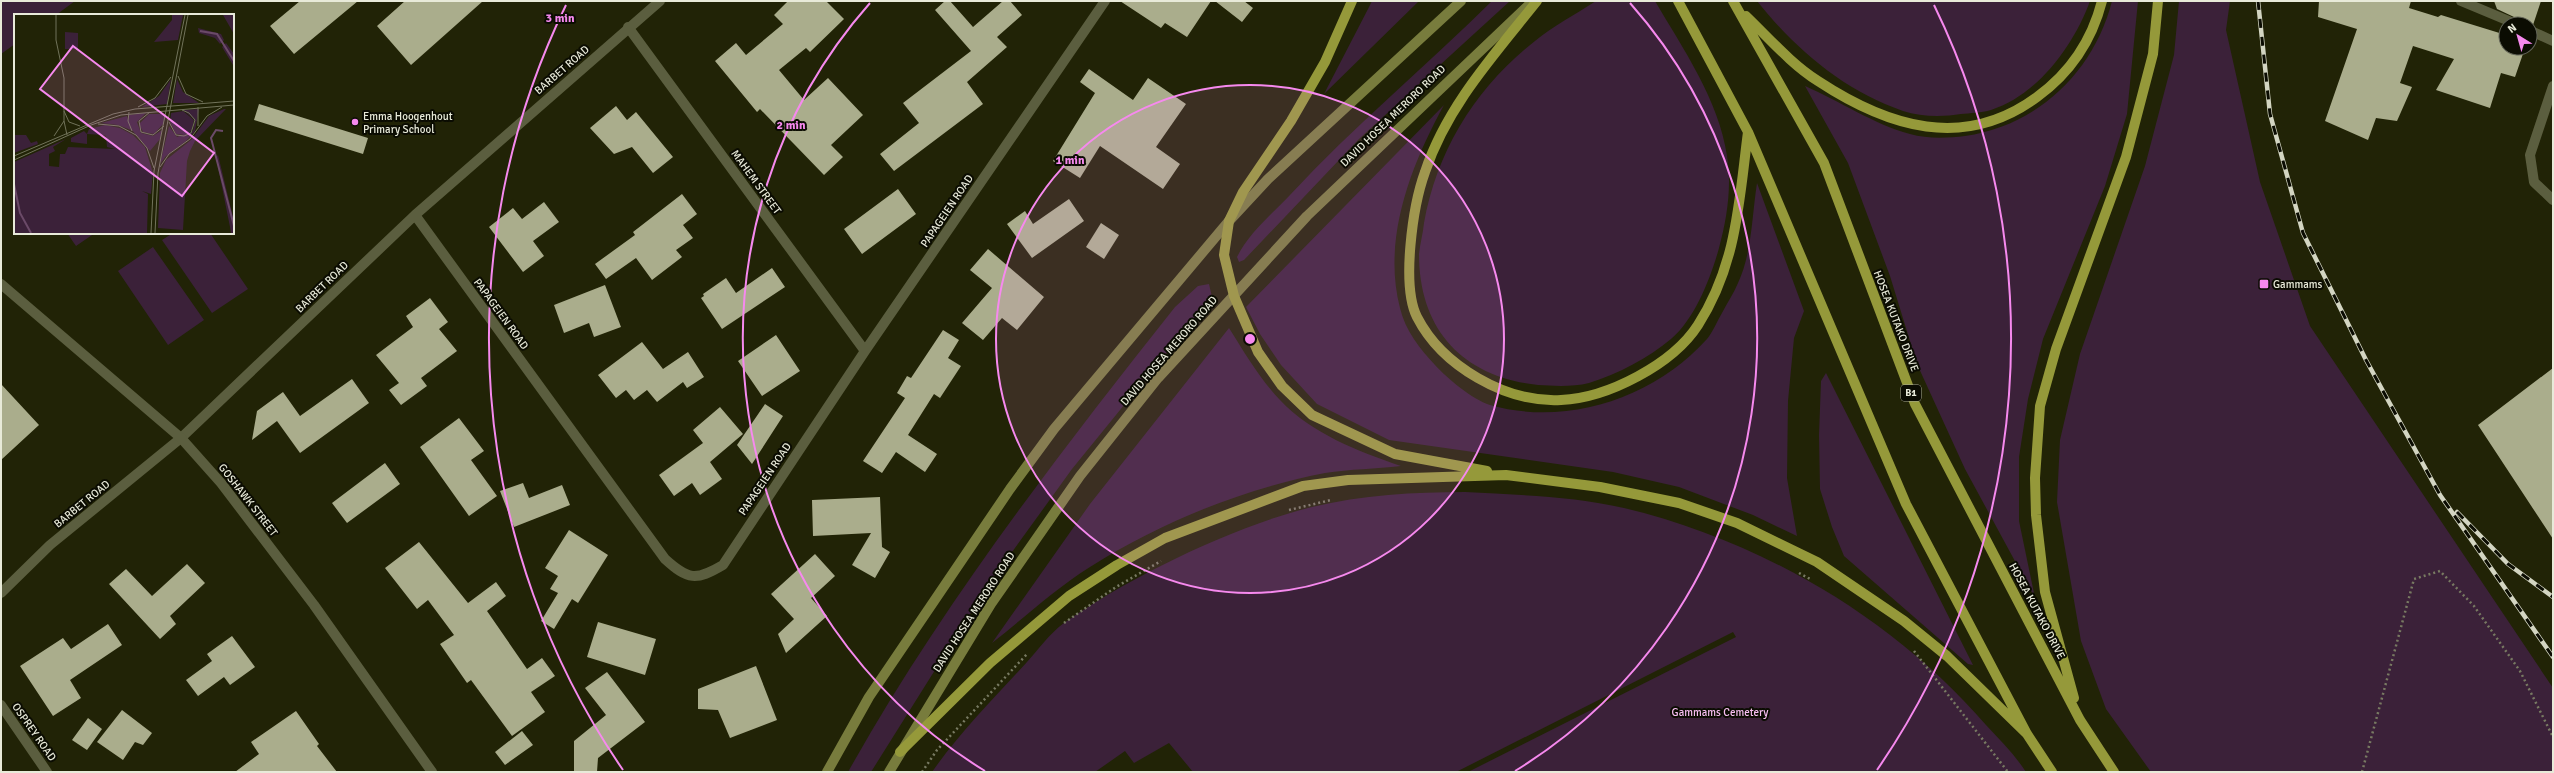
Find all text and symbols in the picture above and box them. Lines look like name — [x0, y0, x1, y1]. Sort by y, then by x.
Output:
text: 3 min — [546, 11, 575, 26]
inset map — [14, 14, 234, 234]
north arrow — [2498, 16, 2538, 56]
text: N — [2505, 21, 2519, 36]
street label: BARBET ROAD — [532, 43, 592, 97]
street label: DAVID HOSEA MERORO ROAD — [1338, 62, 1448, 170]
place label: Emma Hoogenhout Primary School — [363, 110, 453, 136]
marker: Emma Hoogenhout Primary School — [350, 117, 360, 127]
text: 2 min — [777, 118, 806, 133]
street label: MAHEM STREET — [728, 147, 784, 217]
text: 1 min — [1056, 153, 1085, 168]
street label: PAPAGEIEN ROAD — [918, 172, 976, 250]
street label: BARBET ROAD — [293, 259, 351, 315]
street label: HOSEA KUTAKO DRIVE — [1871, 269, 1921, 373]
street label: PAPAGEIEN ROAD — [471, 276, 531, 352]
marker: Gammams — [2258, 278, 2270, 290]
place label: Gammams — [2273, 278, 2323, 291]
street label: DAVID HOSEA MERORO ROAD — [1118, 294, 1220, 408]
centre of rings — [1243, 332, 1257, 346]
road number: B1 — [1901, 385, 1921, 401]
street label: PAPAGEIEN ROAD — [736, 440, 794, 518]
street label: GOSHAWK STREET — [216, 461, 281, 539]
street label: BARBET ROAD — [51, 478, 113, 530]
street label: DAVID HOSEA MERORO ROAD — [930, 549, 1018, 675]
street label: HOSEA KUTAKO DRIVE — [2006, 561, 2068, 661]
street label: OSPREY ROAD — [9, 701, 59, 763]
park label: Gammams Cemetery — [1672, 706, 1769, 719]

